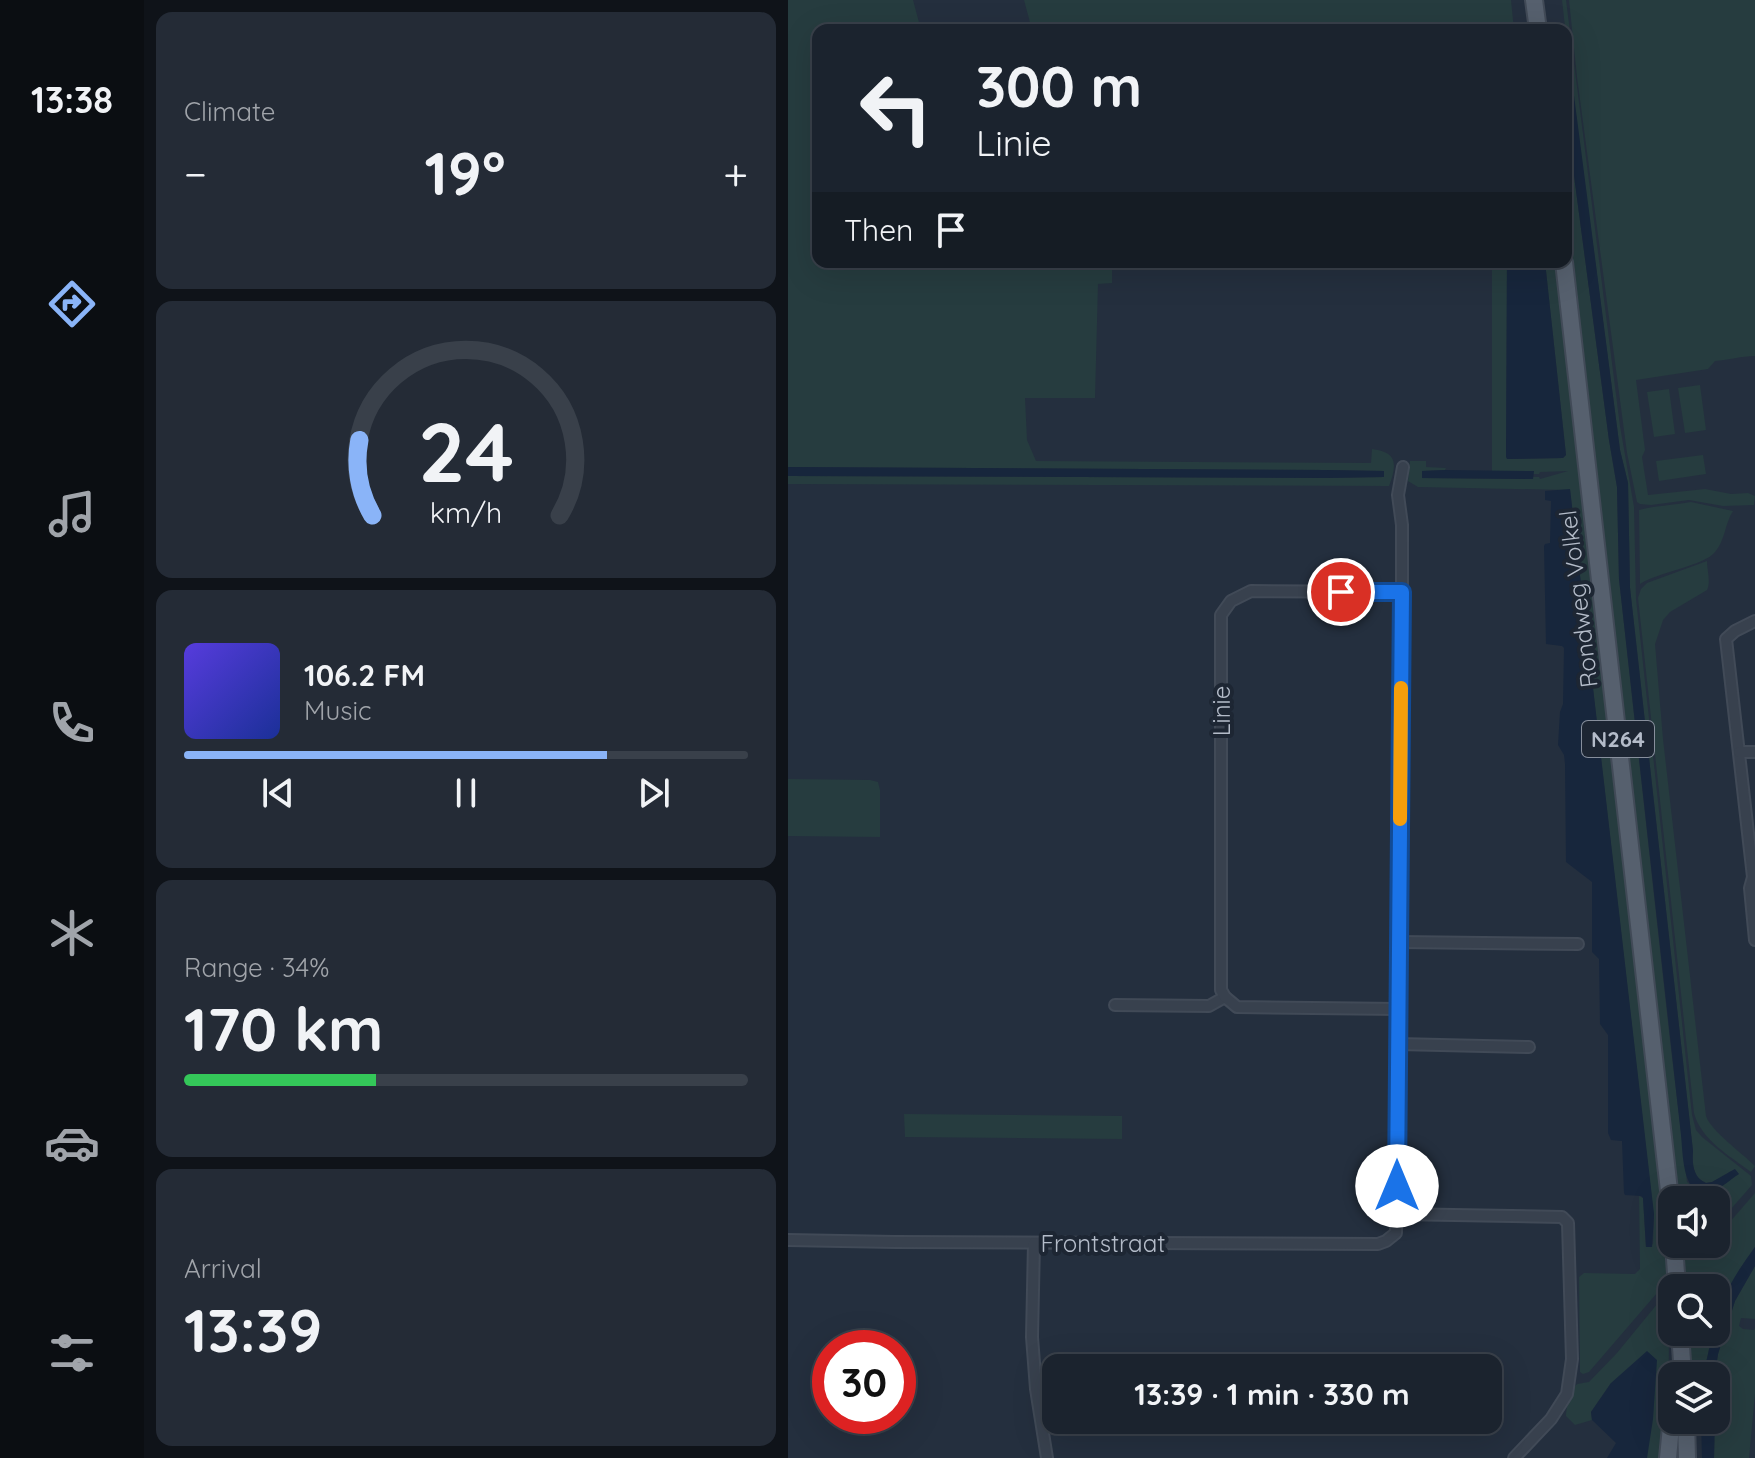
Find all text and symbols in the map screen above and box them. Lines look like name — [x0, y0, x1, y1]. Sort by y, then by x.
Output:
text: 300 m — [976, 51, 1142, 121]
icon: left — [844, 56, 948, 160]
text: 13:38 — [31, 77, 113, 122]
text: Climate — [184, 95, 275, 128]
text: Linie — [976, 120, 1052, 165]
text: 19° — [425, 135, 506, 210]
text: − — [184, 146, 207, 201]
text: + — [723, 146, 748, 201]
icon: arrive — [929, 208, 973, 252]
text: Then — [844, 211, 913, 249]
icon: directions — [44, 276, 100, 332]
text: 24 — [418, 398, 514, 502]
icon: music — [44, 486, 100, 542]
text: km/h — [430, 494, 502, 530]
street label: Rondweg Volkel — [1552, 508, 1604, 690]
pin — [1307, 558, 1375, 626]
icon: arrive — [1319, 570, 1363, 614]
text: 106.2 FM — [304, 656, 425, 694]
street label: Linie — [1206, 686, 1236, 736]
text: Music — [304, 694, 372, 727]
icon: phone — [44, 695, 100, 751]
road number: N264 — [1582, 721, 1654, 757]
icon: previous — [256, 771, 300, 815]
icon: pause — [444, 771, 488, 815]
icon: next — [632, 771, 676, 815]
icon: climate — [44, 905, 100, 961]
text: Range · 34% — [184, 951, 329, 984]
text: 170 km — [184, 991, 383, 1066]
icon: car — [44, 1115, 100, 1171]
position arrow — [1355, 1144, 1439, 1228]
map controls — [1658, 1186, 1730, 1434]
button: sound — [1658, 1186, 1730, 1258]
street label: Frontstraat — [1041, 1228, 1165, 1258]
text: Arrival — [184, 1252, 262, 1285]
button: search — [1658, 1274, 1730, 1346]
text: 13:39 — [184, 1292, 322, 1367]
icon: filters — [44, 1325, 100, 1381]
speed limit sign: 30 — [812, 1330, 916, 1434]
button: layers — [1658, 1362, 1730, 1434]
text: 13:39 · 1 min · 330 m — [1134, 1375, 1410, 1413]

